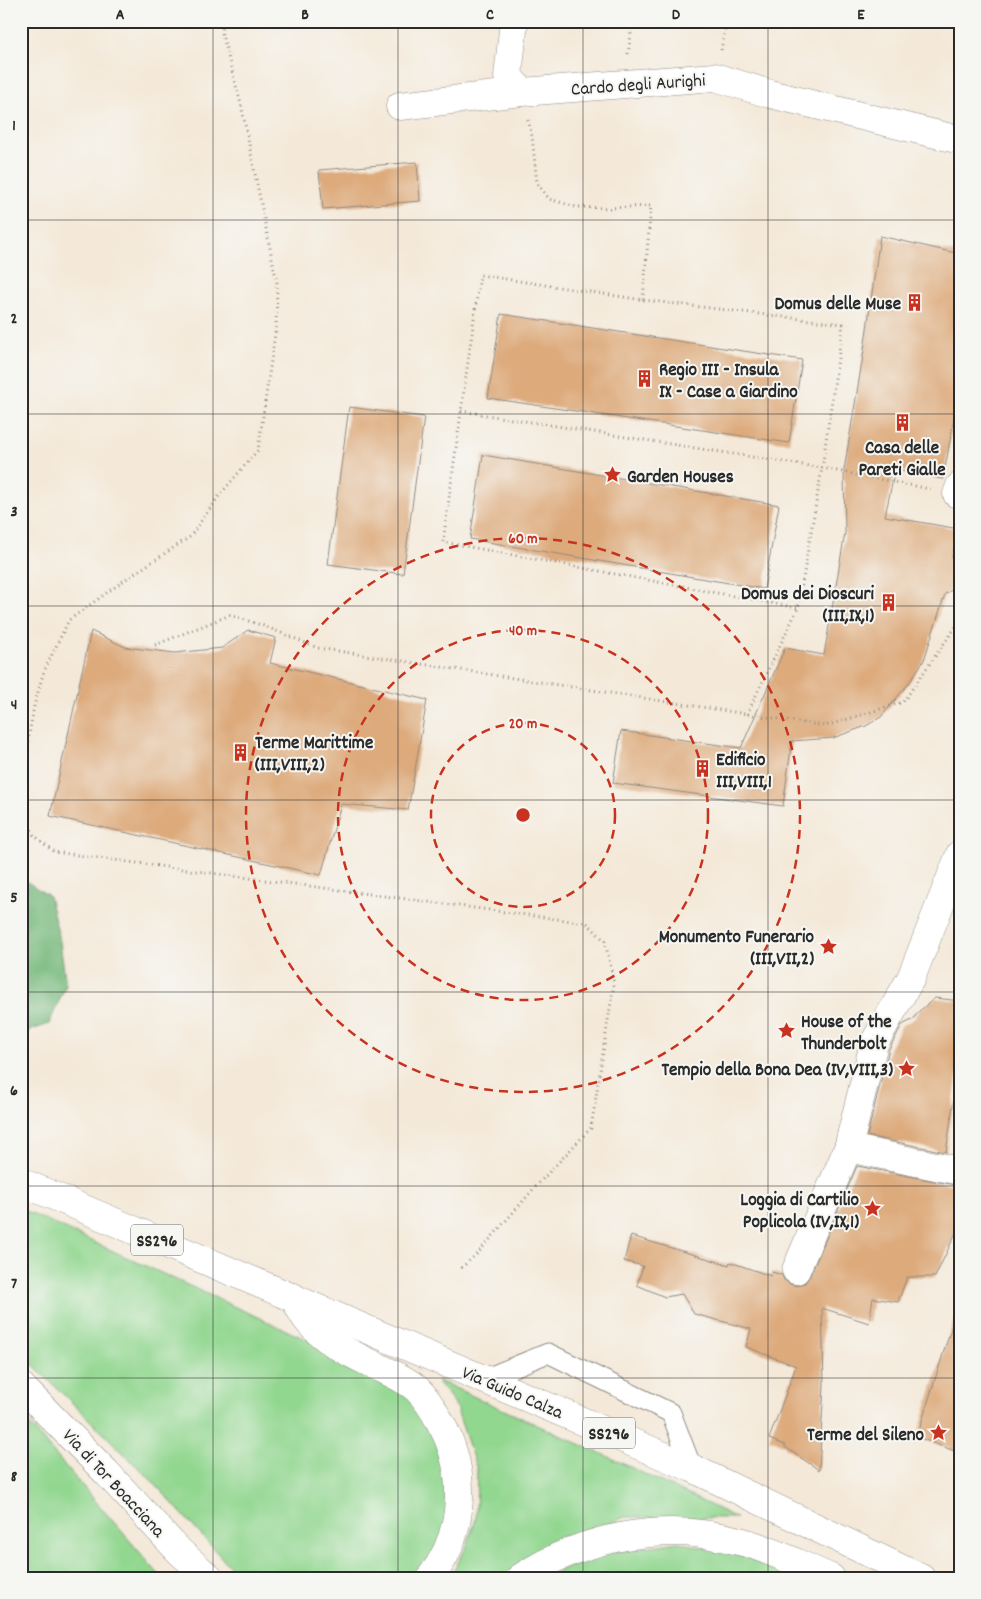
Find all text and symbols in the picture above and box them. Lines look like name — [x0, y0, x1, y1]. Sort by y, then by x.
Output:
text: A — [116, 4, 125, 27]
text: B — [301, 4, 309, 27]
text: C — [486, 4, 494, 27]
text: D — [672, 4, 681, 27]
text: E — [857, 4, 865, 27]
street label: Cardo degli Aurighi — [570, 68, 707, 105]
text: 1 — [12, 115, 16, 138]
place label: Domus delle Muse — [774, 292, 901, 319]
building icon: Domus delle Muse — [905, 292, 925, 312]
text: 2 — [11, 308, 18, 331]
place label: Regio III - Insula IX - Case a Giardino — [659, 358, 798, 407]
building icon: Regio III - Insula IX - Case a Giardino — [635, 369, 655, 389]
building icon: Casa delle Pareti Gialle — [892, 413, 912, 433]
place label: Casa delle Pareti Gialle — [858, 436, 946, 485]
place icon: Garden Houses — [603, 465, 623, 485]
place label: Garden Houses — [627, 465, 734, 492]
text: 3 — [10, 501, 18, 524]
text: 60 m — [508, 529, 538, 551]
place label: Domus dei Dioscuri (III,IX,1) — [741, 582, 875, 631]
building icon: Domus dei Dioscuri (III,IX,1) — [878, 593, 898, 613]
text: 40 m — [509, 621, 537, 643]
text: 4 — [11, 694, 17, 717]
text: 20 m — [509, 714, 537, 736]
place label: Terme Marittime (III,VIII,2) — [255, 731, 373, 780]
building icon: Terme Marittime (III,VIII,2) — [231, 742, 251, 762]
place label: Edificio III,VIII,1 — [716, 748, 772, 797]
building icon: Edificio III,VIII,1 — [692, 759, 712, 779]
centre of rings — [514, 806, 532, 824]
text: 5 — [10, 887, 18, 910]
place label: Monumento Funerario (III,VII,2) — [659, 925, 815, 974]
place icon: Monumento Funerario (III,VII,2) — [818, 936, 838, 956]
place label: House of the Thunderbolt — [801, 1010, 892, 1059]
place icon: House of the Thunderbolt — [777, 1021, 797, 1041]
place label: Tempio della Bona Dea (IV,VIII,3) — [661, 1058, 893, 1085]
place icon: Tempio della Bona Dea (IV,VIII,3) — [897, 1058, 917, 1078]
text: 6 — [10, 1080, 18, 1103]
place label: Loggia di Cartilio Poplicola (IV,IX,1) — [740, 1188, 860, 1237]
place icon: Loggia di Cartilio Poplicola (IV,IX,1) — [863, 1199, 883, 1219]
road number: SS296 — [131, 1224, 183, 1256]
text: 7 — [11, 1273, 17, 1296]
street label: Via Guido Calza — [457, 1361, 568, 1428]
road number: SS296 — [583, 1418, 635, 1449]
place label: Terme del Sileno — [807, 1423, 925, 1450]
place icon: Terme del Sileno — [928, 1423, 948, 1443]
street label: Via di Tor Boacciana — [55, 1424, 171, 1546]
text: 8 — [11, 1466, 18, 1489]

